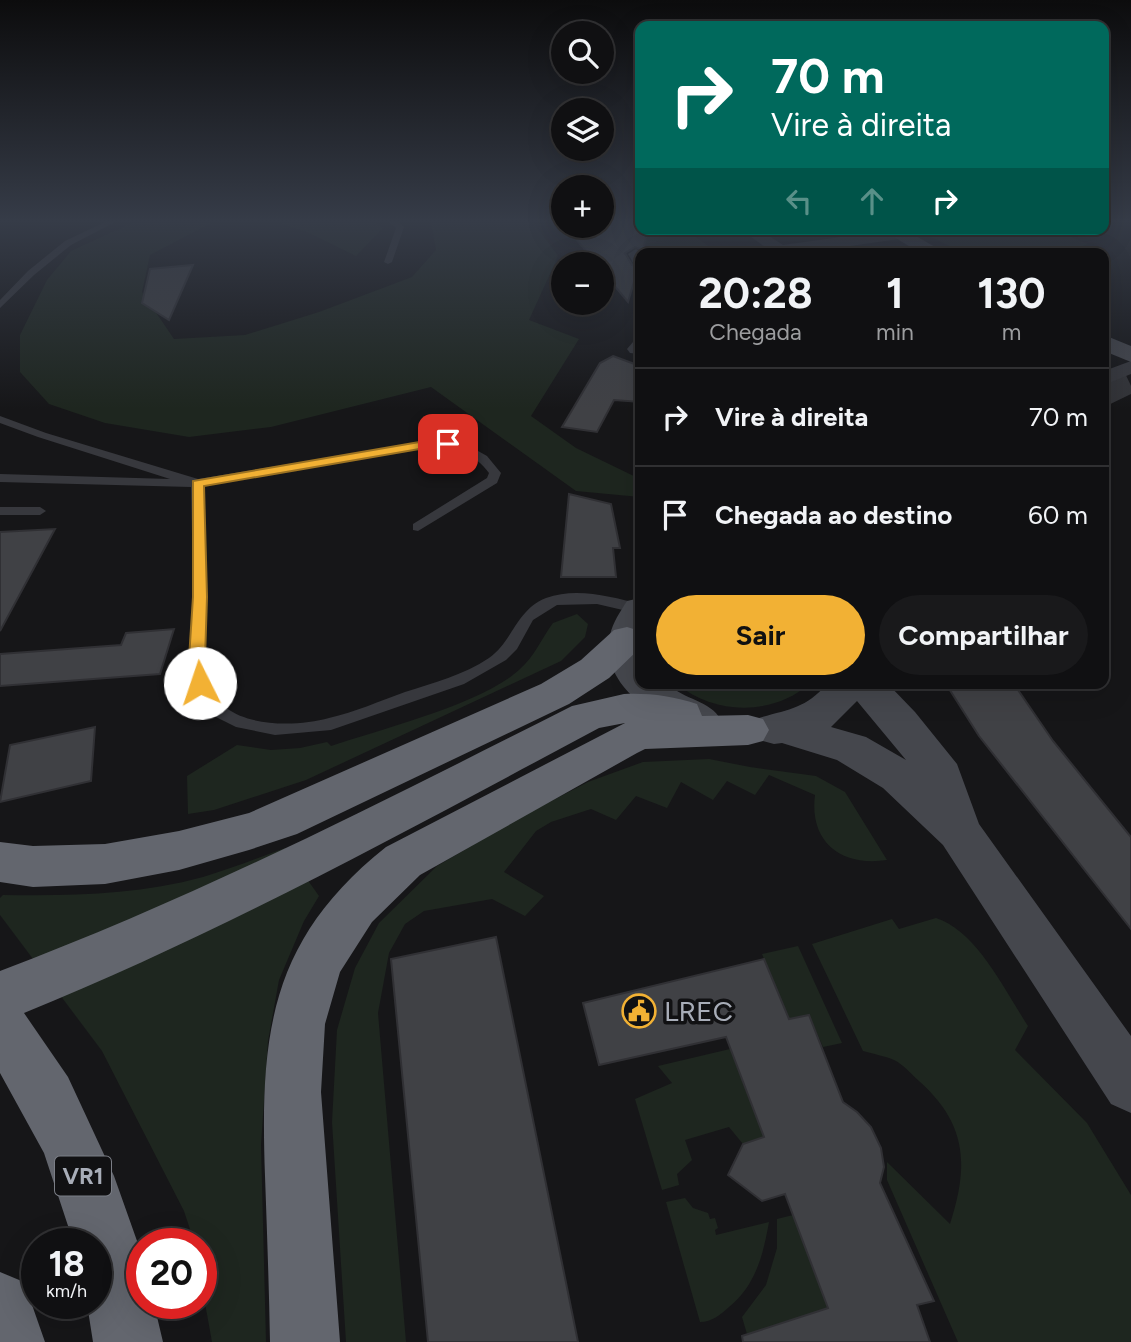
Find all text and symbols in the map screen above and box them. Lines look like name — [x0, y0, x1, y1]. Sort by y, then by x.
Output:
map controls — [551, 21, 614, 315]
button: search — [551, 21, 614, 84]
text: 70 m — [771, 46, 884, 105]
icon: right — [656, 49, 747, 140]
button: layers — [551, 98, 614, 161]
text: Vire à direita — [771, 106, 951, 144]
button: + — [551, 175, 614, 238]
icon: left — [780, 182, 818, 220]
icon: ahead — [853, 182, 891, 220]
icon: right — [926, 182, 964, 220]
button: − — [551, 252, 614, 315]
text: 20:28 — [698, 268, 813, 319]
text: 1 — [886, 268, 904, 319]
text: 130 — [977, 268, 1046, 319]
text: Chegada — [709, 318, 802, 346]
text: min — [876, 318, 914, 346]
text: m — [1002, 318, 1021, 346]
icon: right — [656, 398, 694, 436]
text: Vire à direita — [715, 401, 868, 433]
text: 70 m — [1029, 401, 1088, 433]
pin — [418, 414, 478, 474]
icon: arrive — [429, 425, 467, 463]
icon: arrive — [656, 496, 694, 534]
text: Chegada ao destino — [715, 499, 952, 531]
text: 60 m — [1028, 499, 1088, 531]
button: Sair — [656, 595, 865, 675]
button: Compartilhar — [879, 595, 1088, 675]
position arrow — [163, 646, 237, 720]
public building icon: LREC — [620, 992, 658, 1030]
place label: LREC — [664, 994, 733, 1028]
road number: VR1 — [55, 1156, 111, 1196]
speed limit sign: 20 — [126, 1228, 217, 1319]
text: 18 — [48, 1243, 85, 1285]
text: km/h — [46, 1280, 87, 1302]

